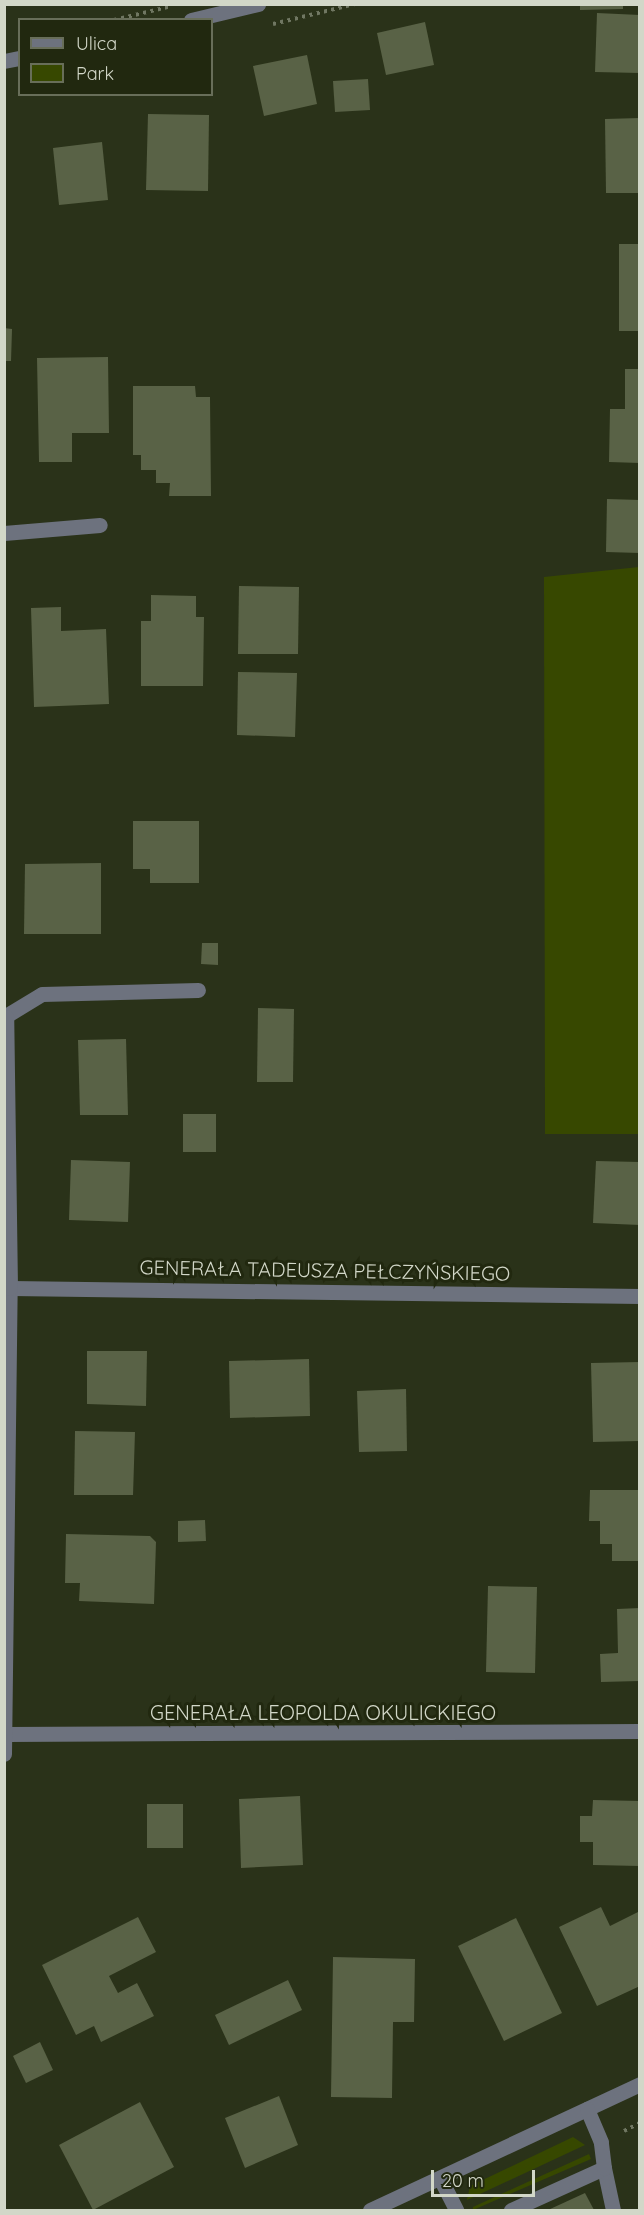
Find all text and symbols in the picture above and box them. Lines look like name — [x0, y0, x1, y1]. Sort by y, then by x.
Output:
legend — [18, 18, 213, 96]
text: Ulica — [76, 32, 117, 55]
text: Park — [76, 62, 114, 85]
street label: GENERAŁA TADEUSZA PEŁCZYŃSKIEGO — [139, 1255, 511, 1285]
street label: GENERAŁA LEOPOLDA OKULICKIEGO — [150, 1700, 496, 1724]
scale bar — [434, 2158, 538, 2196]
text: 20 m — [442, 2169, 484, 2192]

